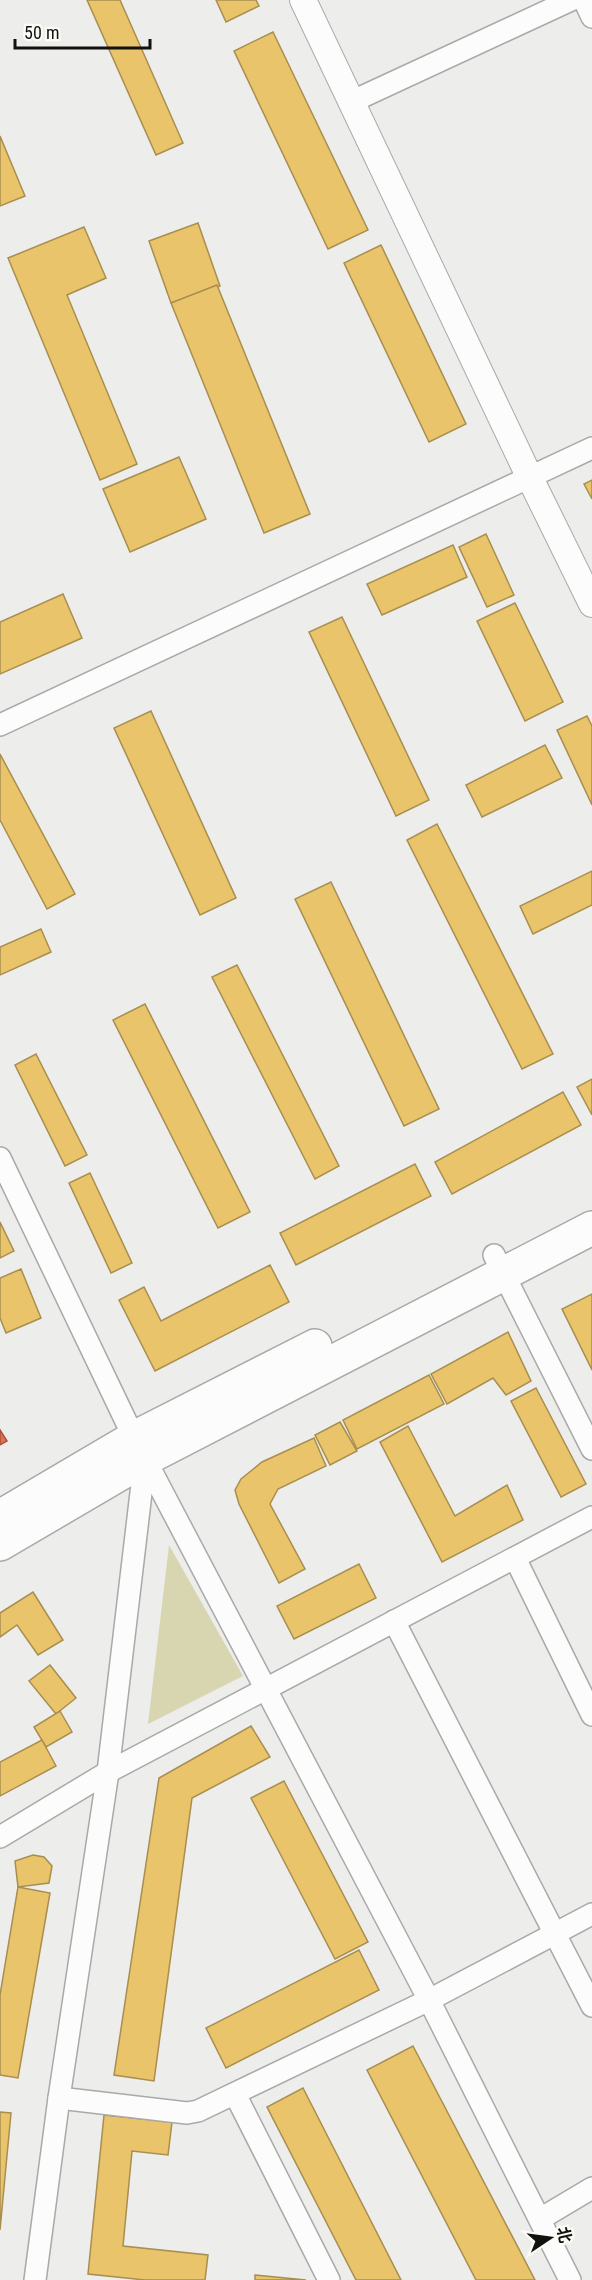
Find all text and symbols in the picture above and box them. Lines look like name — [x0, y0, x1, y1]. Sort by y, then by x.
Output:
scale bar — [15, 12, 150, 50]
text: 50 m — [24, 22, 59, 43]
north arrow — [520, 2208, 580, 2268]
text: 北 — [553, 2225, 575, 2245]

